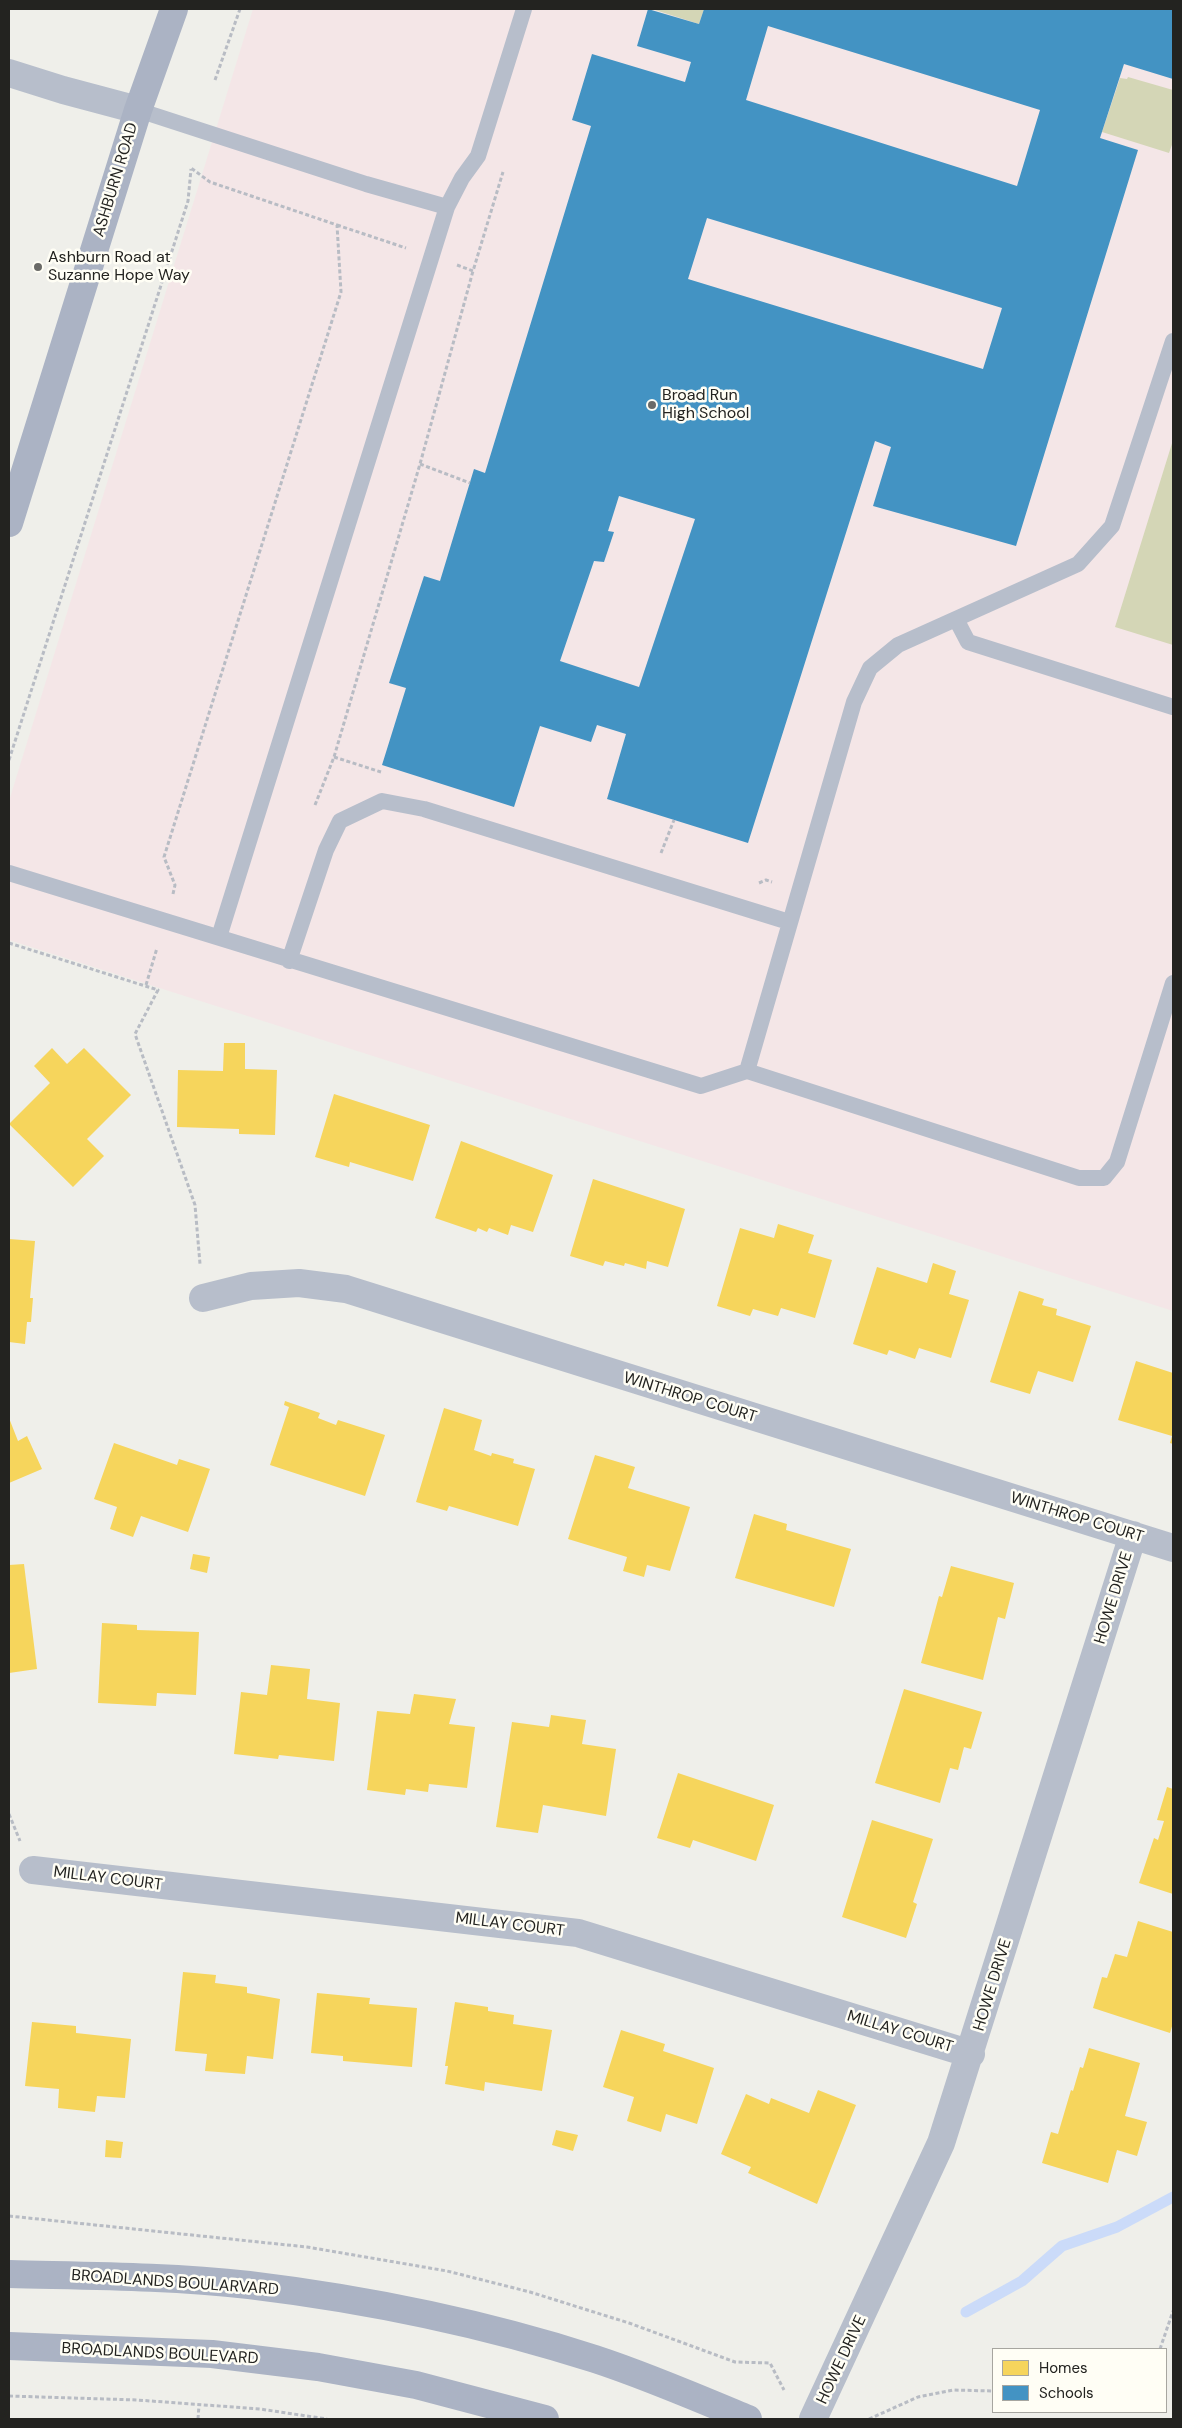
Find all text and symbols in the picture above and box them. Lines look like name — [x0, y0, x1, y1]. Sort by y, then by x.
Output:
street label: ASHBURN ROAD — [90, 121, 142, 239]
place label: Ashburn Road at Suzanne Hope Way — [48, 248, 190, 286]
marker: Ashburn Road at Suzanne Hope Way — [32, 261, 44, 273]
place label: Broad Run High School — [662, 386, 749, 424]
marker: Broad Run High School — [646, 399, 658, 411]
street label: WINTHROP COURT — [621, 1369, 759, 1427]
street label: WINTHROP COURT — [1008, 1489, 1146, 1547]
street label: HOWE DRIVE — [1091, 1549, 1137, 1647]
street label: MILLAY COURT — [52, 1863, 164, 1895]
street label: MILLAY COURT — [454, 1909, 566, 1941]
street label: HOWE DRIVE — [970, 1936, 1016, 2034]
street label: MILLAY COURT — [845, 2007, 955, 2057]
street label: BROADLANDS BOULARVARD — [71, 2266, 279, 2300]
street label: HOWE DRIVE — [813, 2313, 871, 2407]
street label: BROADLANDS BOULEVARD — [61, 2339, 259, 2369]
legend — [992, 2348, 1167, 2413]
text: Homes — [1039, 2358, 1088, 2378]
text: Schools — [1039, 2383, 1094, 2403]

